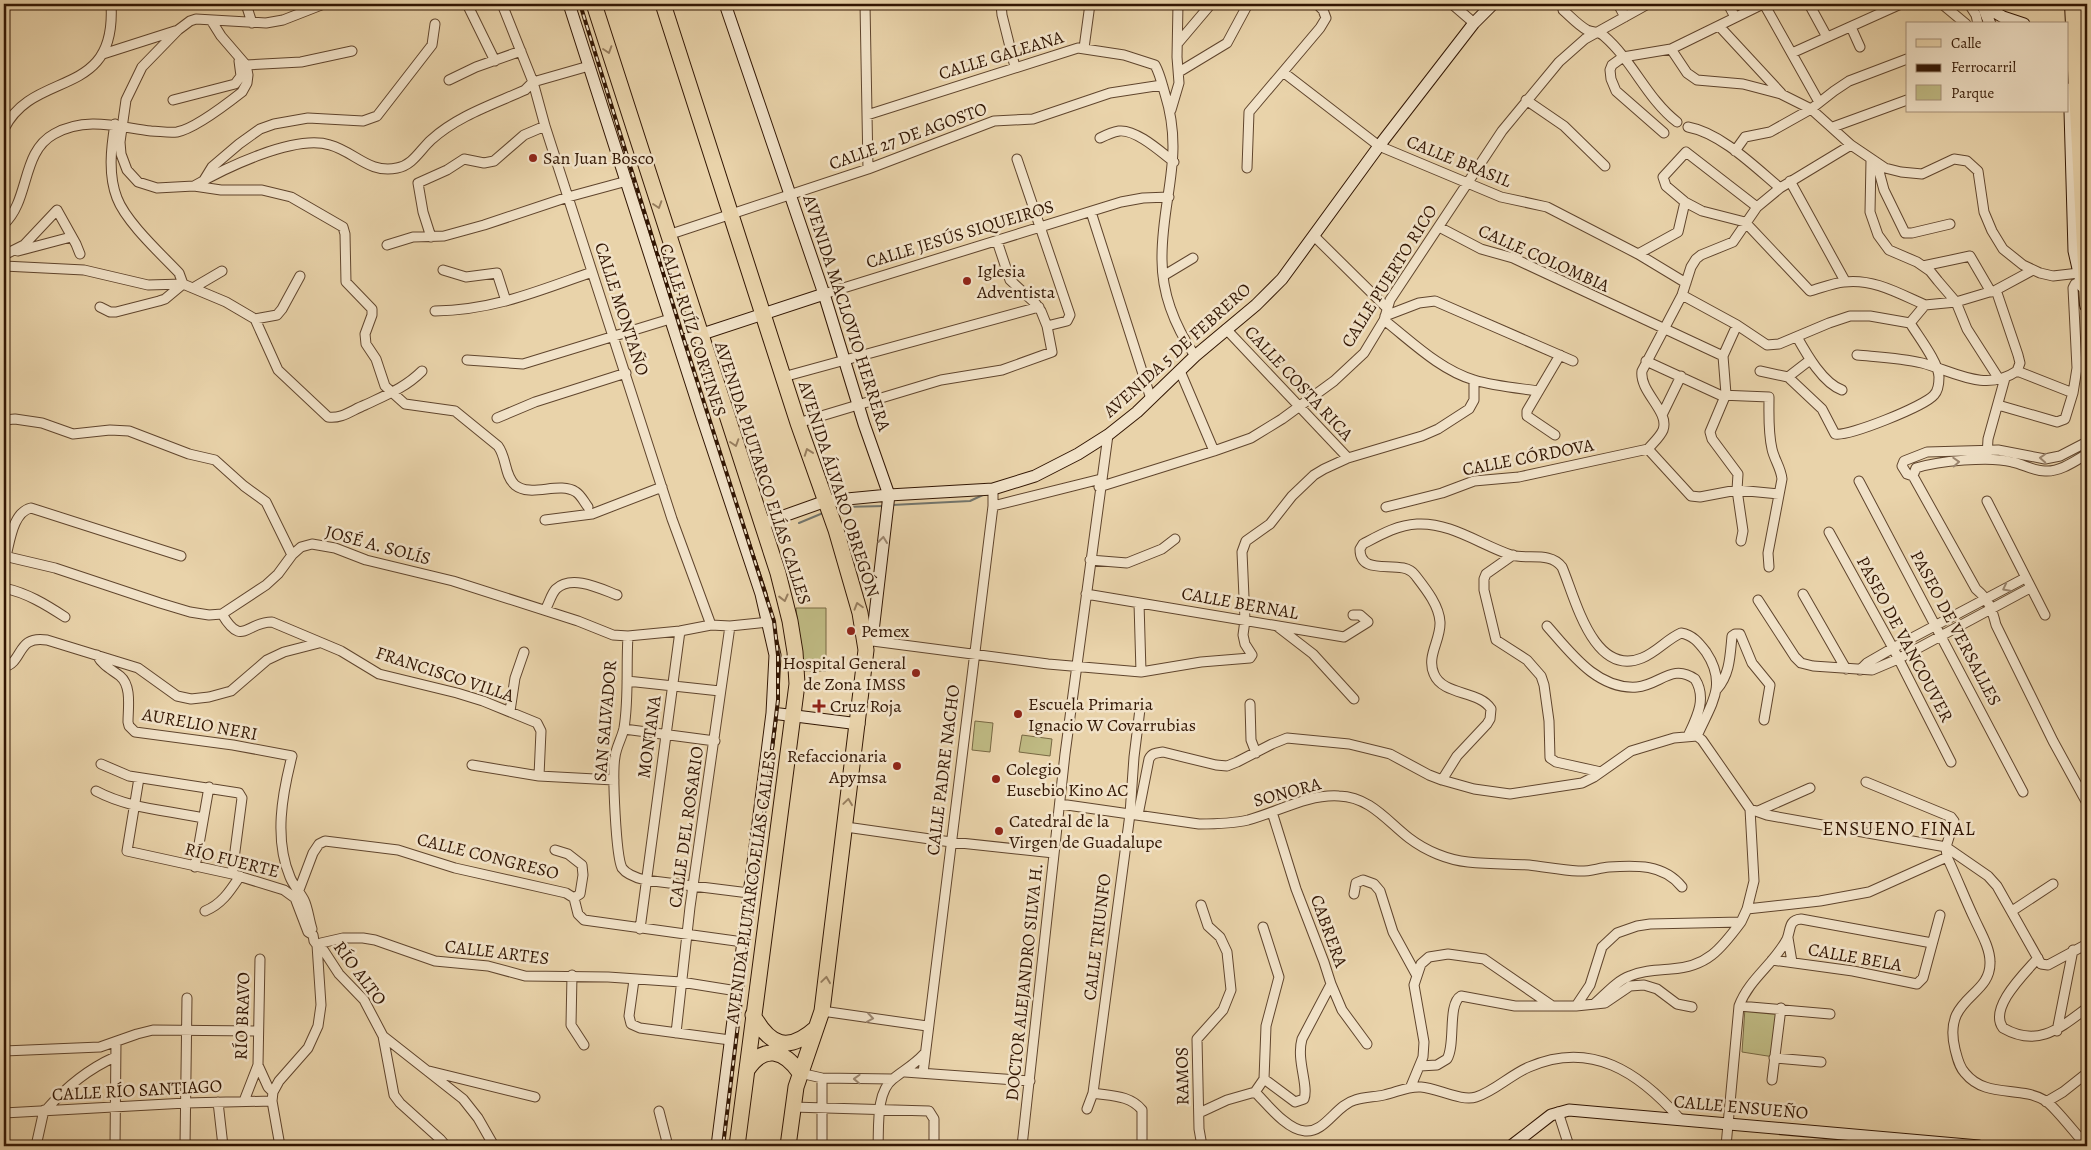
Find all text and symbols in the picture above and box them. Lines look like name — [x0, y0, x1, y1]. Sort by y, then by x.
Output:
legend — [1906, 22, 2068, 112]
street label: CALLE GALEANA — [936, 24, 1067, 85]
text: Calle — [1951, 33, 1982, 53]
one-way arrow — [603, 45, 613, 54]
text: Ferrocarril — [1951, 57, 2016, 77]
text: Parque — [1951, 83, 1994, 103]
street label: CALLE 27 DE AGOSTO — [826, 96, 990, 176]
street label: CALLE BRASIL — [1403, 129, 1516, 193]
place label: San Juan Bosco — [543, 146, 654, 170]
marker: San Juan Bosco — [527, 152, 539, 164]
street label: AVENIDA MACLOVIO HERRERA — [797, 191, 897, 435]
street label: CALLE JESÚS SIQUEIROS — [863, 194, 1057, 274]
one-way arrow — [653, 200, 663, 208]
street label: CALLE PUERTO RICO — [1335, 200, 1443, 352]
street label: CALLE COLOMBIA — [1475, 218, 1614, 298]
street label: CALLE MONTAÑO — [589, 239, 655, 379]
street label: CALLE RUÍZ CORTINES — [654, 240, 732, 420]
place label: Iglesia Adventista — [976, 259, 1056, 304]
marker: Iglesia Adventista — [961, 275, 973, 287]
street label: AVENIDA 5 DE FEBRERO — [1097, 277, 1256, 424]
street label: CALLE COSTA RICA — [1239, 320, 1359, 446]
street label: AVENIDA PLUTARCO ELÍAS CALLES — [709, 337, 817, 608]
street label: AVENIDA ÁLVARO OBREGÓN — [792, 377, 885, 600]
street label: CALLE CÓRDOVA — [1460, 432, 1596, 481]
one-way arrow — [730, 438, 740, 446]
one-way arrow — [804, 448, 814, 456]
one-way arrow — [2038, 452, 2046, 463]
one-way arrow — [1952, 456, 1960, 467]
street label: JOSÉ A. SOLÍS — [323, 519, 433, 571]
one-way arrow — [877, 535, 888, 543]
street label: PASEO DE VERSALLES — [1905, 546, 2007, 710]
street label: PASEO DE VANCOUVER — [1851, 552, 1959, 726]
street label: CALLE BERNAL — [1180, 581, 1301, 625]
one-way arrow — [2002, 582, 2011, 592]
one-way arrow — [778, 593, 789, 602]
one-way arrow — [853, 602, 864, 611]
place label: Pemex — [861, 619, 910, 643]
marker: Pemex — [845, 625, 857, 637]
street label: FRANCISCO VILLA — [373, 640, 518, 708]
place label: Hospital General de Zona IMSS — [783, 651, 907, 696]
street label: SAN SALVADOR — [588, 659, 622, 783]
marker: Hospital General de Zona IMSS — [910, 667, 922, 679]
street label: CALLE PADRE NACHO — [921, 683, 965, 857]
place label: Escuela Primaria Ignacio W Covarrubias — [1028, 692, 1196, 737]
street label: MONTANA — [631, 694, 667, 780]
place label: Cruz Roja — [830, 694, 902, 718]
marker: Cruz Roja — [812, 699, 826, 713]
street label: AURELIO NERI — [140, 702, 259, 746]
marker: Escuela Primaria Ignacio W Covarrubias — [1012, 708, 1024, 720]
place label: Refaccionaria Apymsa — [787, 744, 888, 789]
street label: CALLE DEL ROSARIO — [663, 745, 709, 909]
street label: AVENIDA PLUTARCO ELÍAS CALLES — [720, 749, 782, 1026]
place label: Colegio Eusebio Kino AC — [1006, 757, 1128, 802]
marker: Refaccionaria Apymsa — [891, 760, 903, 772]
street label: SONORA — [1251, 771, 1324, 813]
marker: Colegio Eusebio Kino AC — [990, 773, 1002, 785]
one-way arrow — [843, 797, 853, 806]
place label: Catedral de la Virgen de Guadalupe — [1008, 809, 1163, 854]
district label: ENSUENO FINAL — [1822, 816, 1976, 842]
marker: Catedral de la Virgen de Guadalupe — [993, 825, 1005, 837]
street label: CALLE CONGRESO — [414, 827, 562, 885]
street label: RÍO FUERTE — [182, 837, 282, 883]
street label: DOCTOR ALEJANDRO SILVA H. — [1000, 862, 1048, 1102]
street label: CALLE TRIUNFO — [1077, 872, 1117, 1002]
street label: CABRERA — [1305, 891, 1353, 971]
street label: CALLE ARTES — [443, 934, 551, 970]
street label: RÍO ALTO — [328, 936, 392, 1010]
street label: CALLE BELA — [1806, 937, 1904, 977]
street label: RÍO BRAVO — [228, 972, 256, 1060]
one-way arrow — [820, 976, 831, 984]
one-way arrow — [866, 1012, 874, 1023]
street label: RAMOS — [1169, 1047, 1195, 1105]
street label: CALLE RÍO SANTIAGO — [51, 1074, 223, 1106]
one-way arrow — [853, 1074, 861, 1085]
street label: CALLE ENSUEÑO — [1673, 1089, 1809, 1125]

